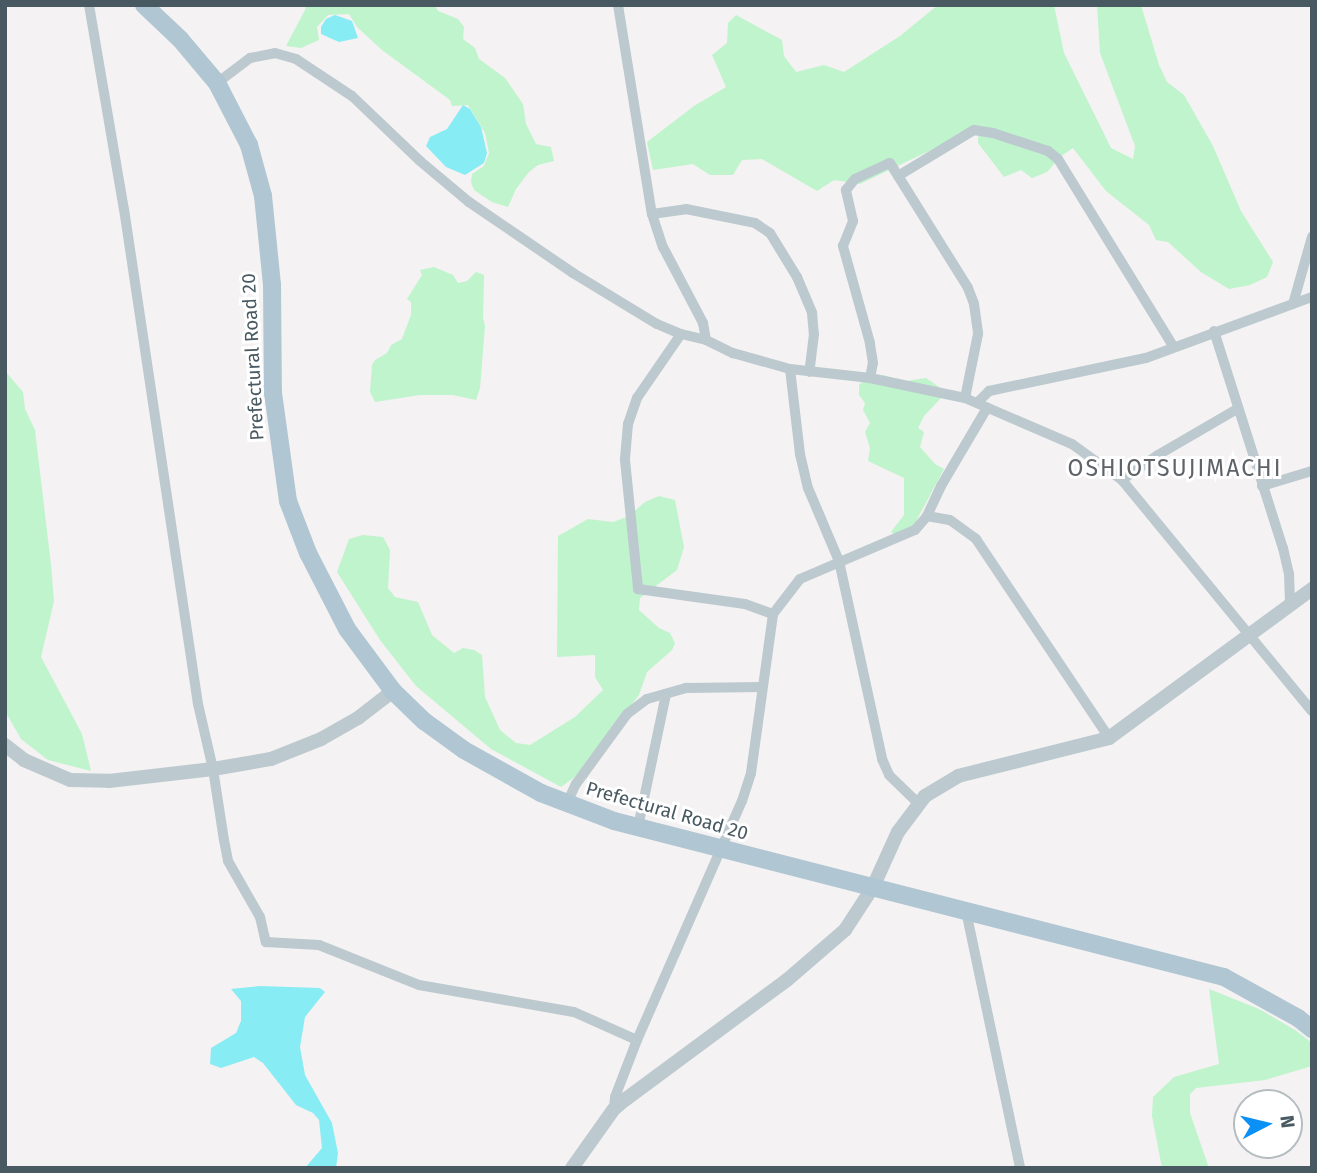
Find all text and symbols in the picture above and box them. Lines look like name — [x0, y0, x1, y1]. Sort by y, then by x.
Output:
street label: Prefectural Road 20 — [237, 273, 269, 441]
district label: OSHIOTSUJIMACHI — [1069, 454, 1281, 482]
street label: Prefectural Road 20 — [583, 777, 751, 845]
north arrow — [1233, 1089, 1303, 1159]
text: N — [1275, 1114, 1300, 1129]

